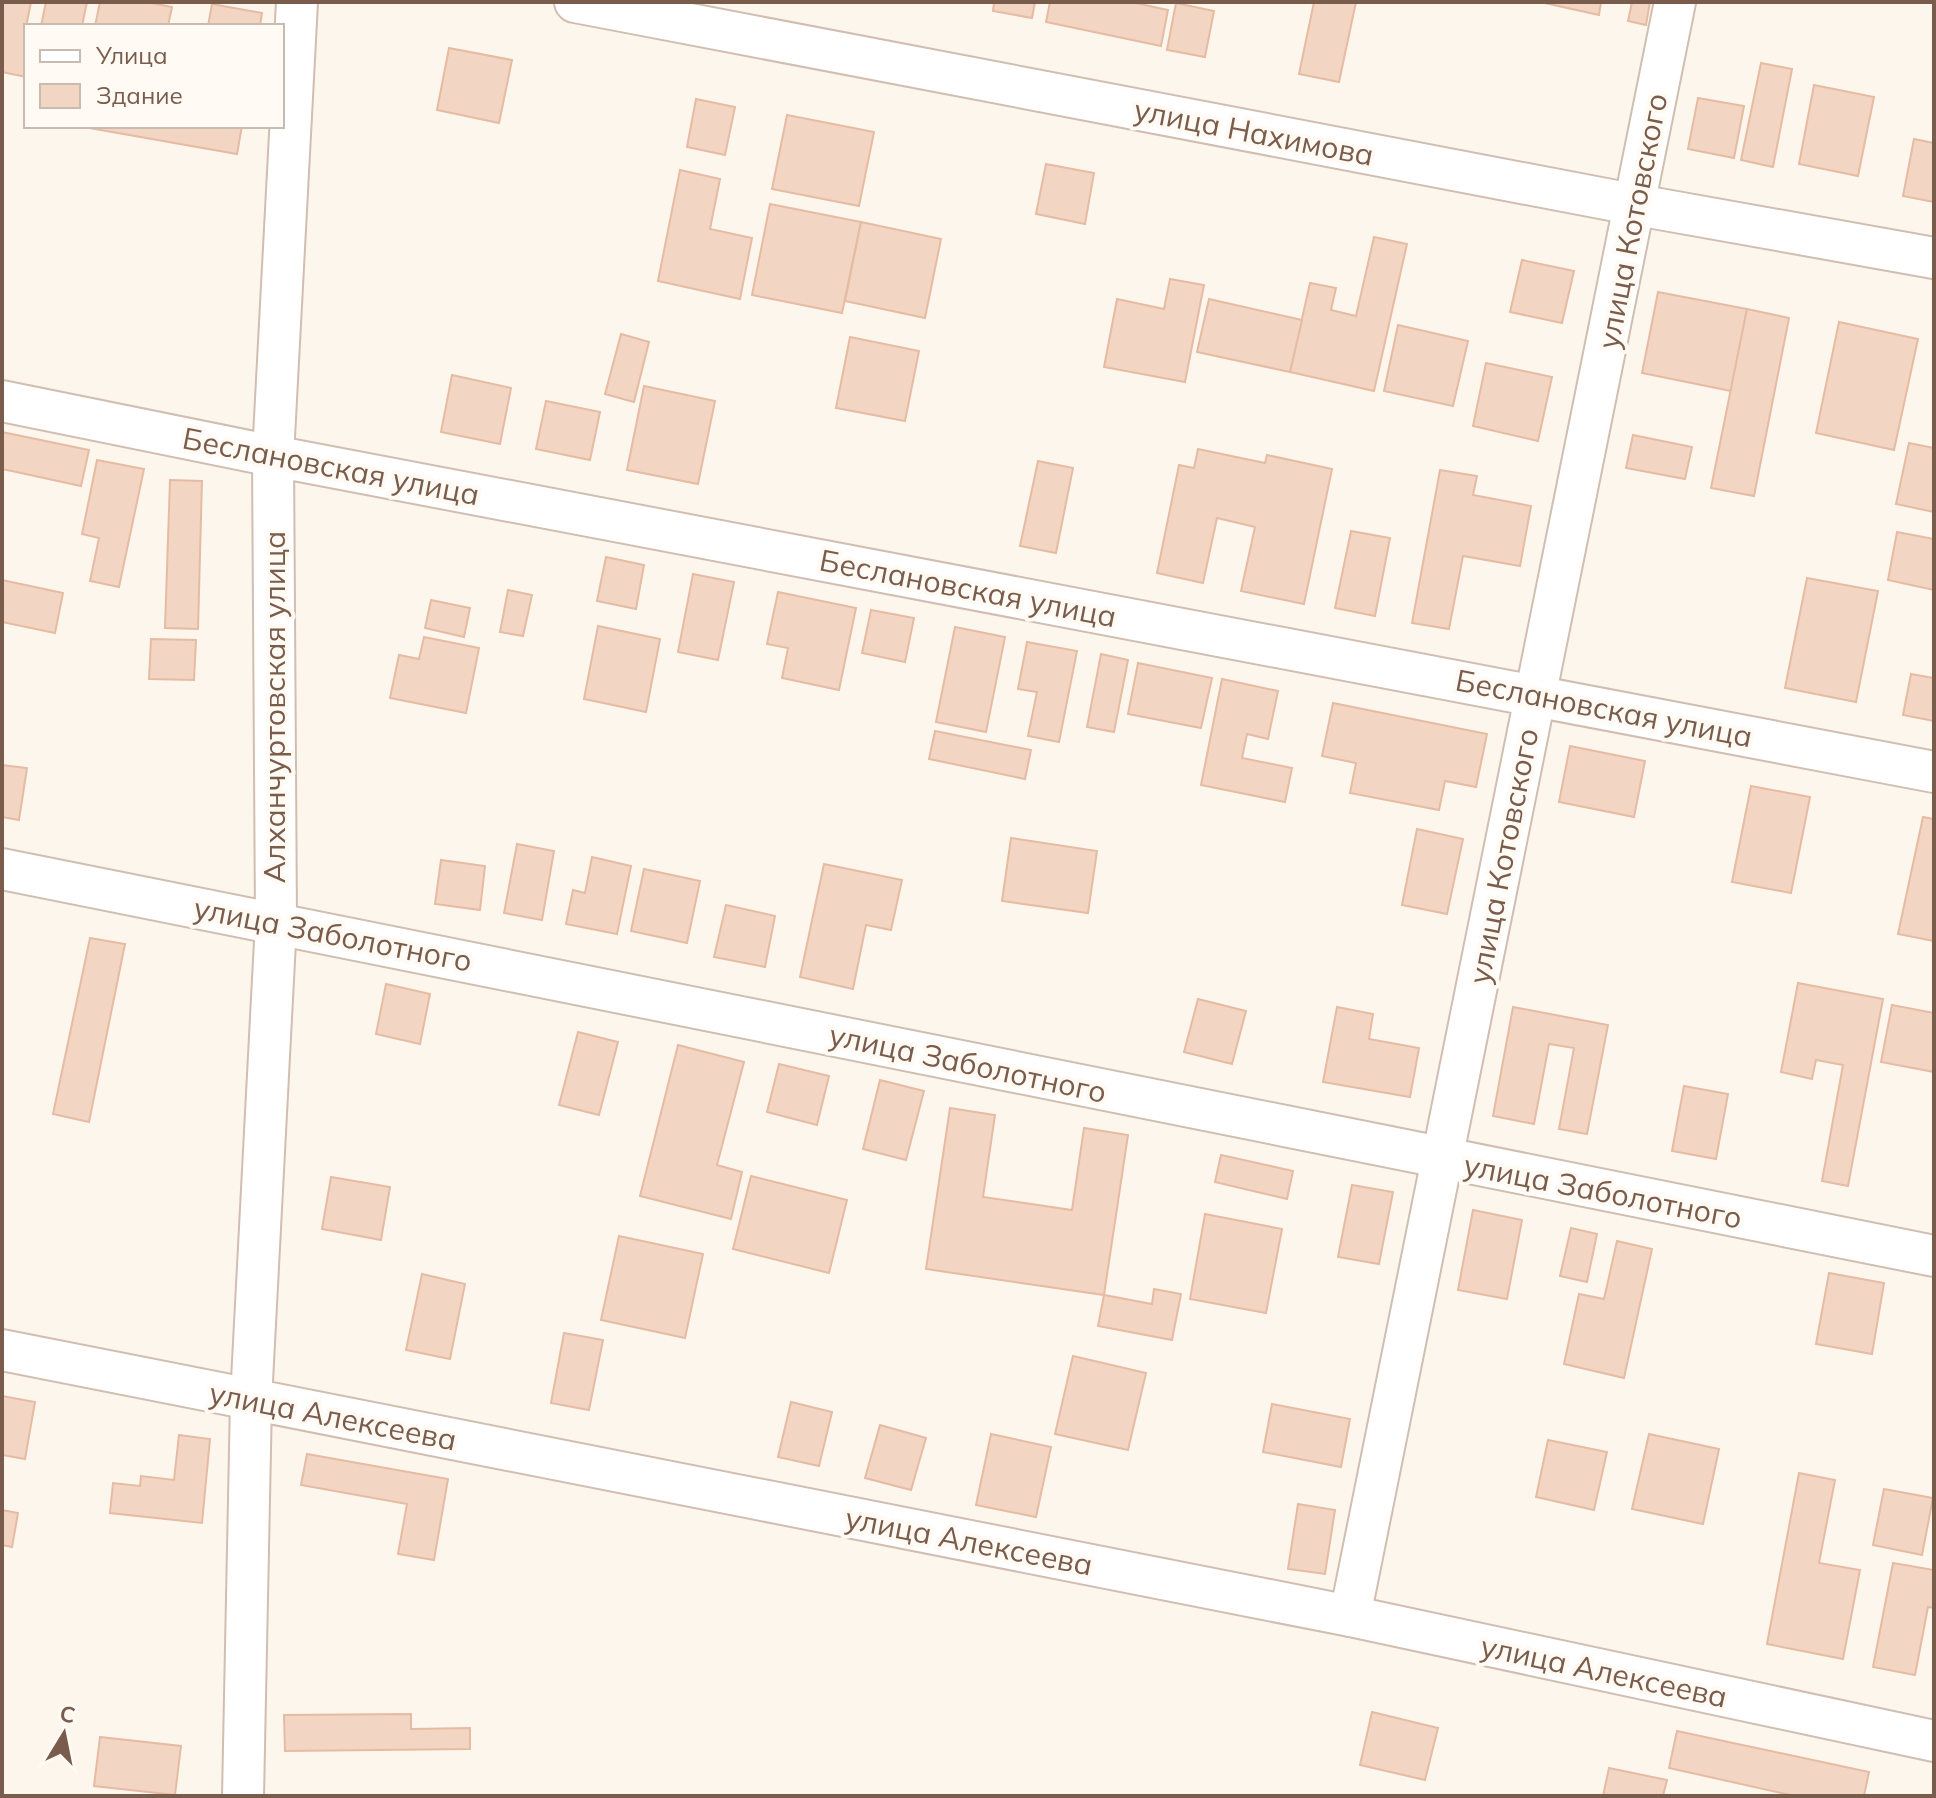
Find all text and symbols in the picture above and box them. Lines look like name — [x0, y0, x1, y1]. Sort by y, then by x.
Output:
legend — [24, 24, 284, 128]
text: Улица — [95, 40, 168, 70]
text: Здание — [96, 80, 183, 110]
street label: улица Нахимова — [1131, 90, 1377, 174]
street label: улица Котовского — [1589, 90, 1675, 352]
street label: Беслановская улица — [179, 419, 483, 513]
street label: Алханчуртовская улица — [255, 531, 293, 883]
street label: Беслановская улица — [816, 541, 1120, 635]
street label: Беслановская улица — [1452, 661, 1756, 755]
street label: улица Котовского — [1460, 725, 1546, 987]
street label: улица Заболотного — [191, 888, 475, 980]
street label: улица Заболотного — [826, 1015, 1110, 1111]
street label: улица Заболотного — [1461, 1145, 1745, 1237]
street label: улица Алексеева — [206, 1373, 460, 1459]
street label: улица Алексеева — [842, 1498, 1096, 1584]
street label: улица Алексеева — [1477, 1626, 1731, 1716]
north arrow — [24, 1694, 104, 1774]
text: С — [58, 1699, 77, 1729]

